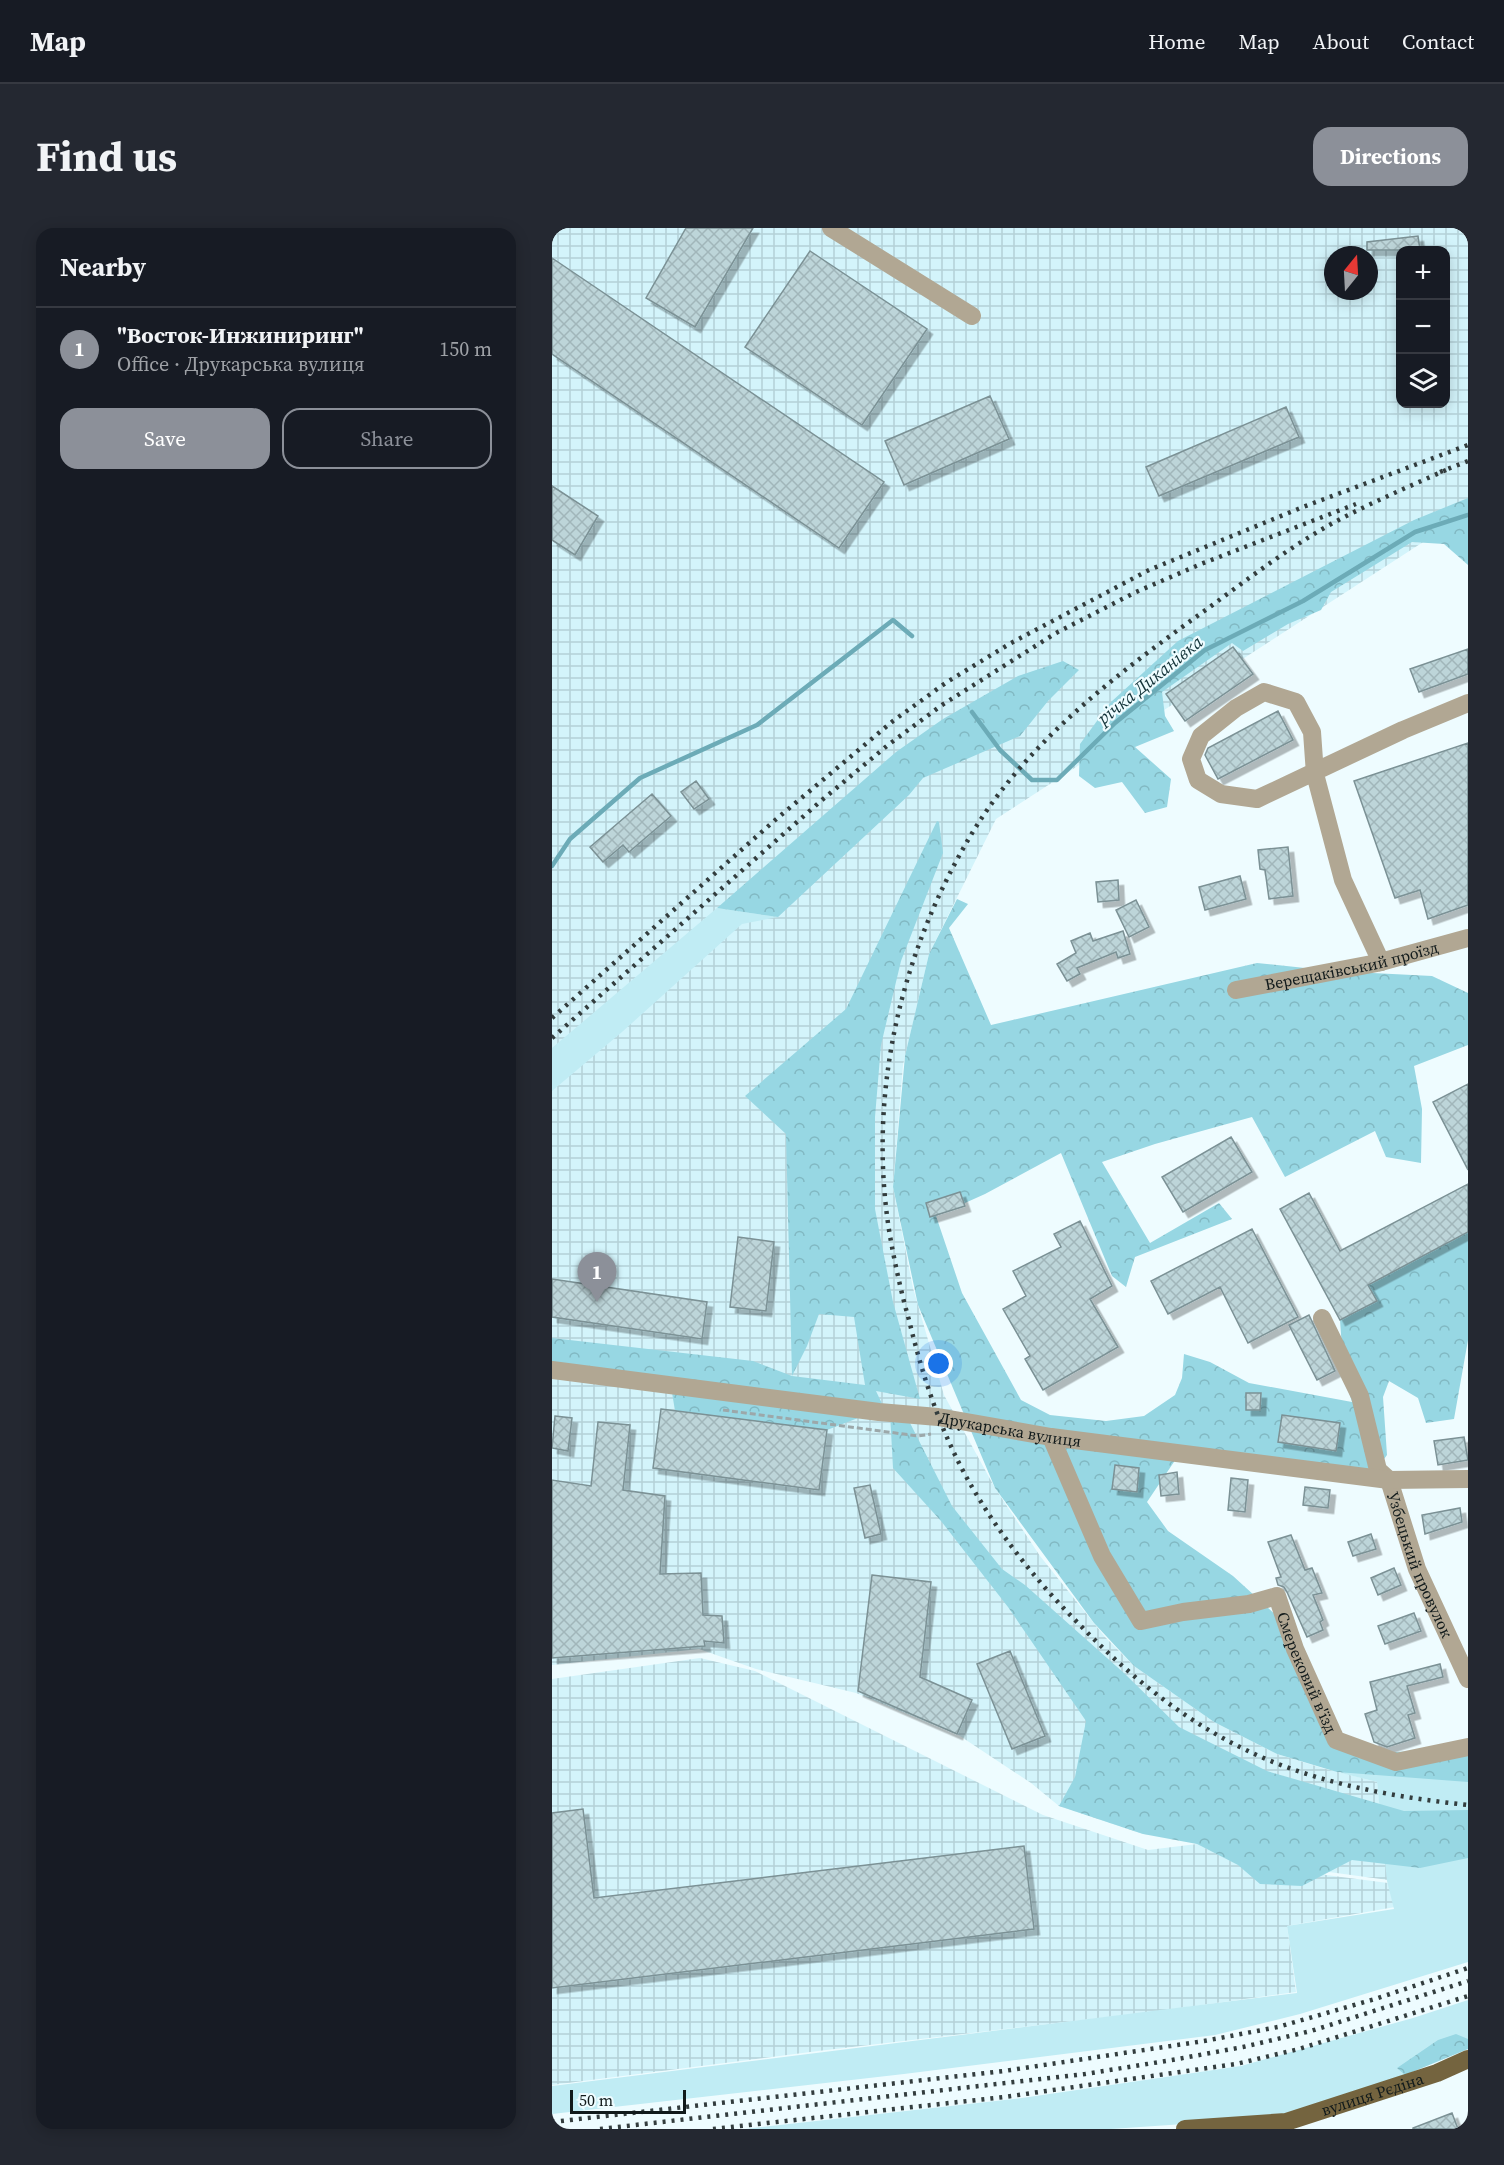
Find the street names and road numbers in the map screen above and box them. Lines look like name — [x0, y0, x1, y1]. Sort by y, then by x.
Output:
street label: Верещаківський проїзд — [1263, 936, 1441, 995]
street label: Друкарська вулиця — [937, 1406, 1083, 1452]
street label: Узбецький провулок — [1382, 1489, 1458, 1641]
street label: Смерековий в'їзд — [1272, 1609, 1343, 1737]
street label: вулиця Рєдіна — [1318, 2067, 1427, 2121]

